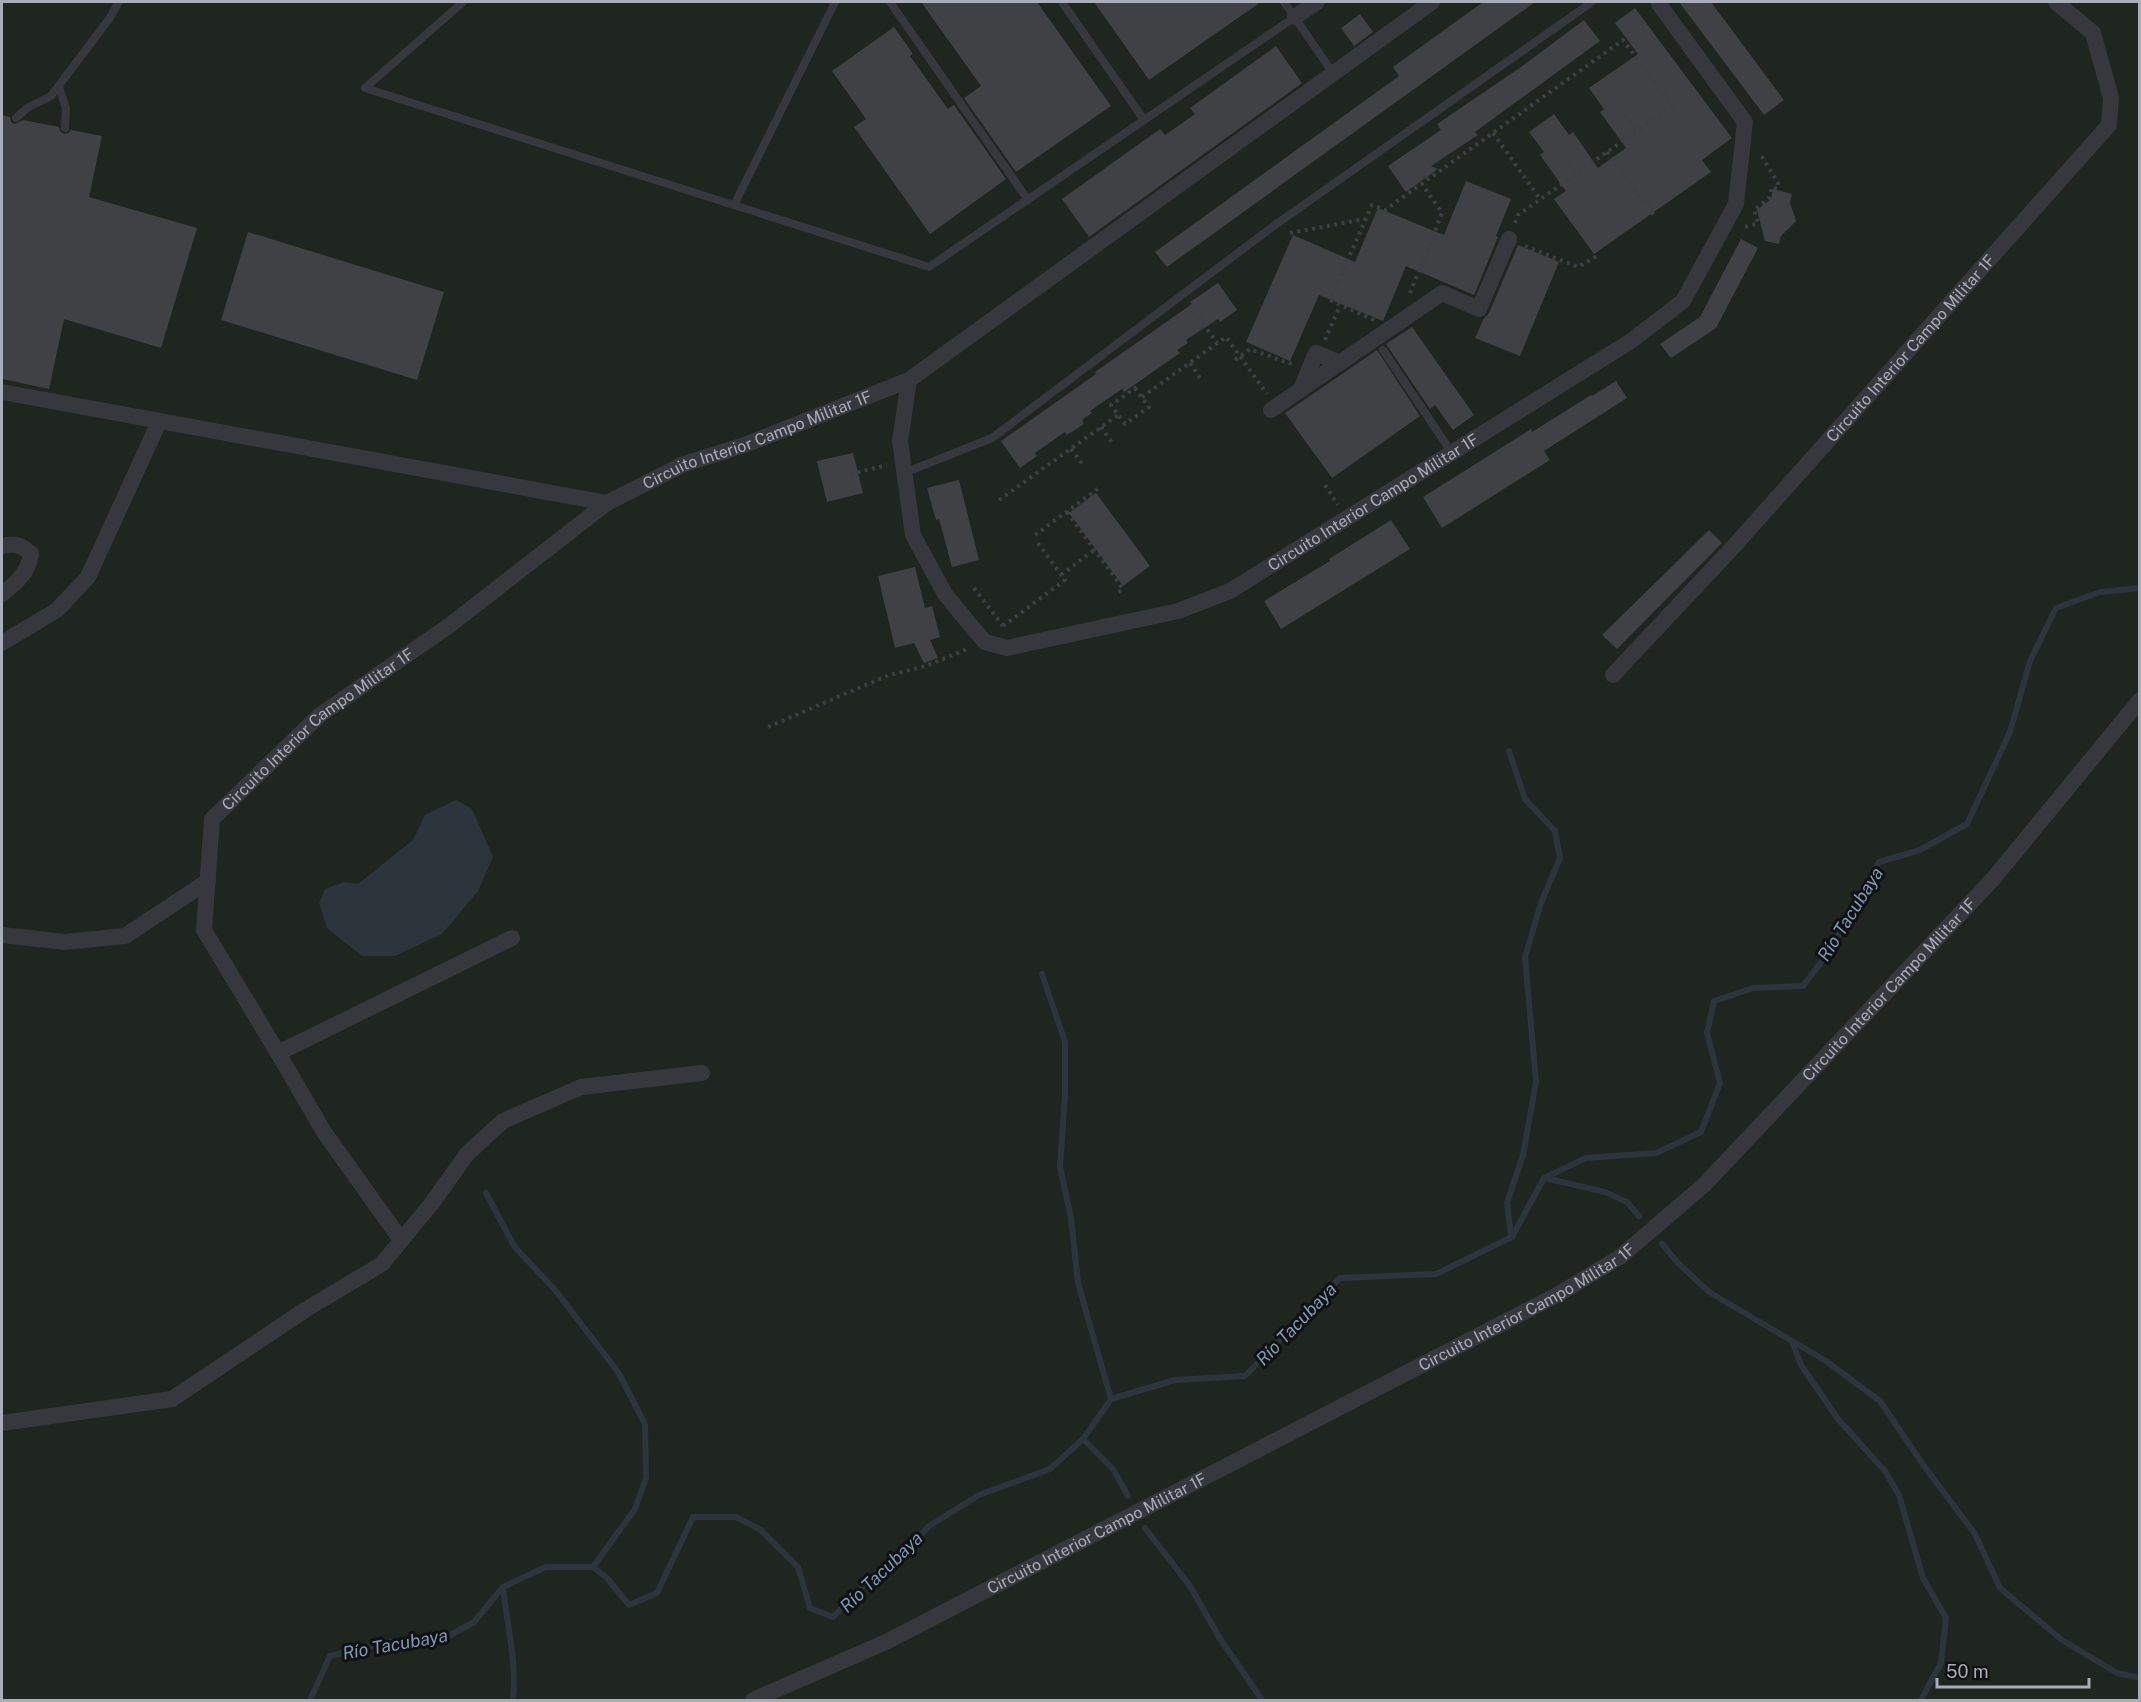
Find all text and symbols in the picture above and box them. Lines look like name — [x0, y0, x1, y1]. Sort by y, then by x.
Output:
street label: Circuito Interior Campo Militar 1F — [1822, 250, 1999, 446]
street label: Circuito Interior Campo Militar 1F — [639, 386, 874, 493]
street label: Circuito Interior Campo Militar 1F — [1264, 429, 1482, 575]
street label: Circuito Interior Campo Militar 1F — [218, 644, 417, 814]
water label: Río Tacubaya — [1813, 863, 1887, 965]
street label: Circuito Interior Campo Militar 1F — [1798, 894, 1980, 1085]
street label: Circuito Interior Campo Militar 1F — [1415, 1239, 1638, 1374]
water label: Río Tacubaya — [1251, 1278, 1341, 1370]
street label: Circuito Interior Campo Militar 1F — [984, 1469, 1209, 1598]
water label: Río Tacubaya — [835, 1527, 927, 1617]
water label: Río Tacubaya — [341, 1624, 449, 1664]
scale bar — [1937, 1651, 2088, 1689]
text: 50 m — [1946, 1661, 1989, 1682]

